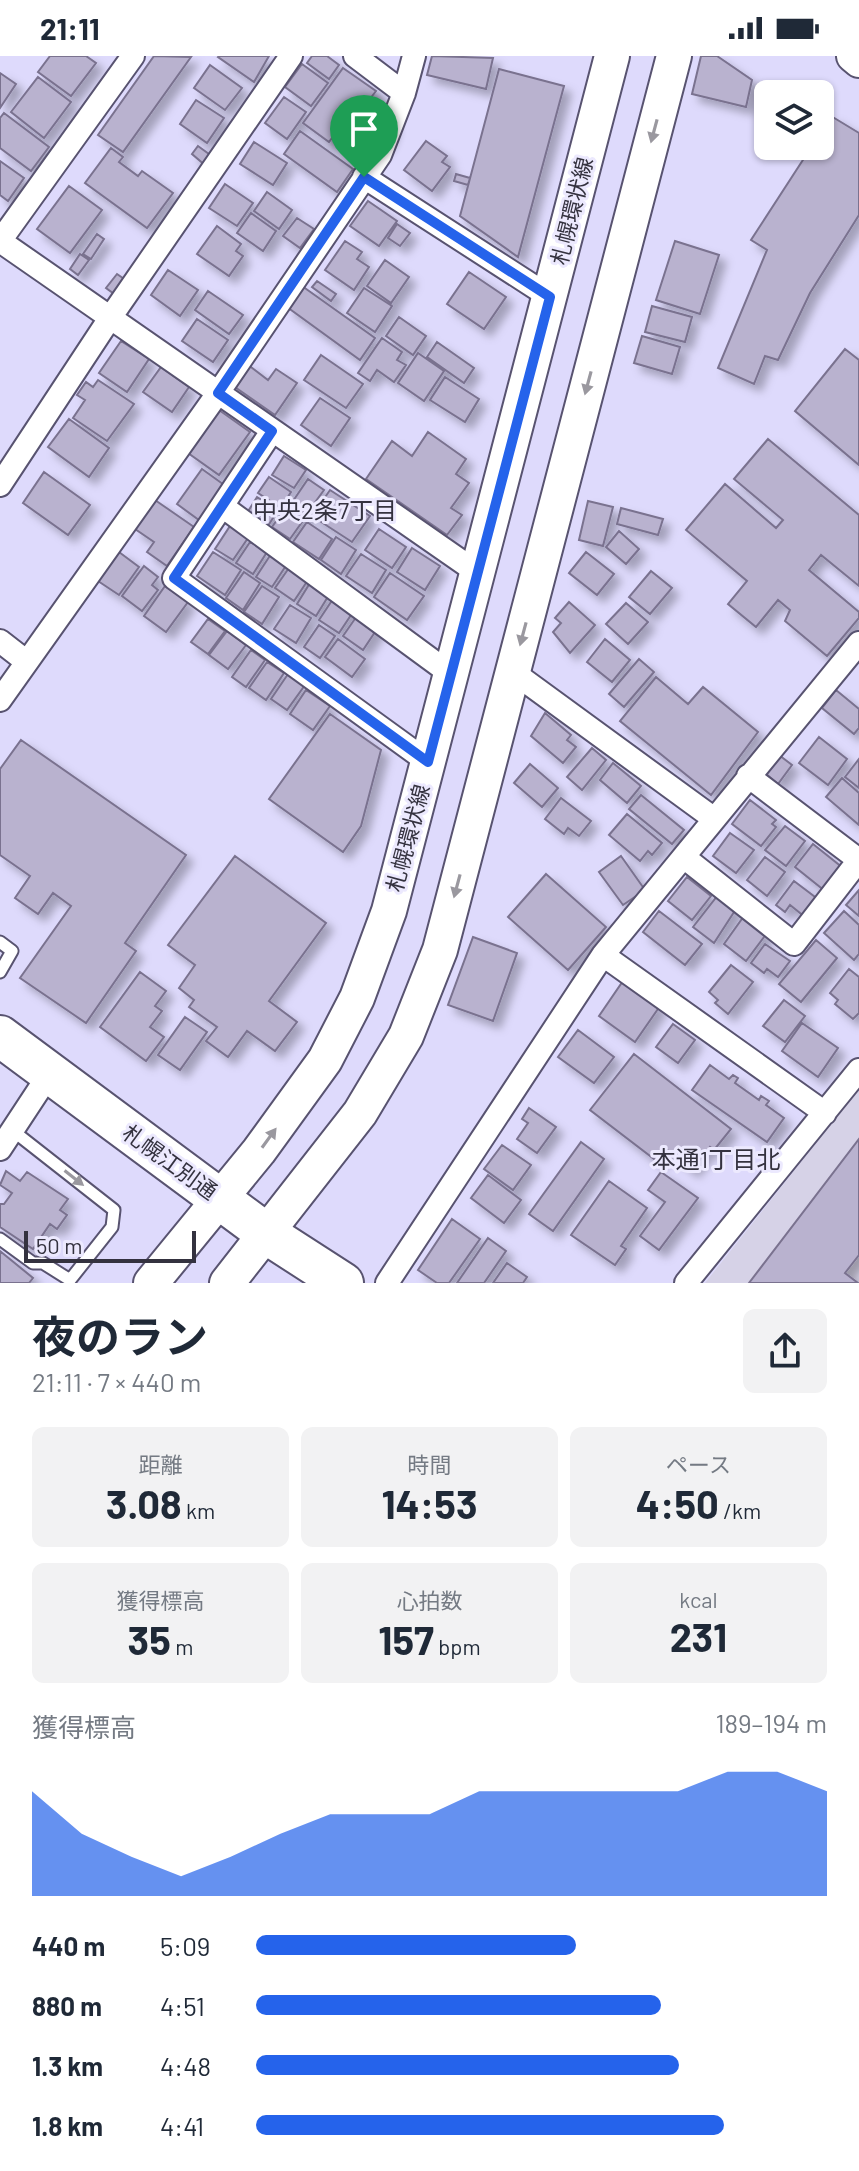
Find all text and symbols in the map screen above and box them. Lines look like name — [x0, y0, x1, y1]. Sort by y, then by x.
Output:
text: 21:11 — [40, 10, 100, 46]
map controls — [754, 80, 834, 160]
button: layers — [754, 80, 834, 160]
pin — [330, 95, 398, 177]
icon: arrive — [342, 107, 386, 151]
one-way arrow — [648, 119, 660, 144]
street label: 札幌環状線 — [545, 154, 597, 267]
one-way arrow — [582, 370, 594, 395]
district label: 中央2条7丁目 — [253, 495, 397, 524]
one-way arrow — [516, 622, 528, 647]
street label: 札幌環状線 — [380, 781, 434, 894]
one-way arrow — [450, 875, 463, 899]
street label: 札幌江別通 — [118, 1118, 223, 1204]
one-way arrow — [260, 1128, 276, 1148]
district label: 本通1丁目北 — [652, 1144, 780, 1173]
one-way arrow — [64, 1169, 84, 1186]
scale bar — [24, 1227, 196, 1263]
text: 50 m — [36, 1232, 82, 1258]
text: 夜のラン — [32, 1309, 208, 1362]
button: share — [743, 1309, 827, 1393]
text: 21:11 · 7 × 440 m — [32, 1366, 201, 1397]
text: 距離 — [138, 1451, 183, 1477]
text: 時間 — [407, 1451, 452, 1477]
text: ペース — [666, 1451, 731, 1477]
text: 3.08 — [106, 1479, 182, 1527]
text: 14:53 — [381, 1479, 478, 1527]
text: 4:50 — [636, 1479, 719, 1527]
text: km — [182, 1497, 215, 1523]
text: /km — [719, 1497, 761, 1523]
text: kcal — [679, 1586, 718, 1612]
text: 獲得標高 — [116, 1587, 205, 1613]
text: 心拍数 — [396, 1587, 463, 1613]
text: 231 — [670, 1612, 727, 1660]
text: 35 — [128, 1615, 171, 1663]
text: 157 — [378, 1615, 434, 1663]
text: m — [171, 1633, 193, 1659]
text: bpm — [434, 1633, 481, 1659]
text: 189–194 m — [715, 1707, 827, 1738]
text: 獲得標高 — [32, 1711, 136, 1742]
text: 440 m — [32, 1930, 105, 1961]
text: 5:09 — [160, 1930, 210, 1961]
text: 880 m — [32, 1990, 102, 2021]
text: 4:51 — [160, 1990, 205, 2021]
text: 1.3 km — [32, 2050, 103, 2081]
text: 4:48 — [160, 2050, 211, 2081]
text: 1.8 km — [32, 2110, 103, 2141]
text: 4:41 — [160, 2110, 204, 2141]

